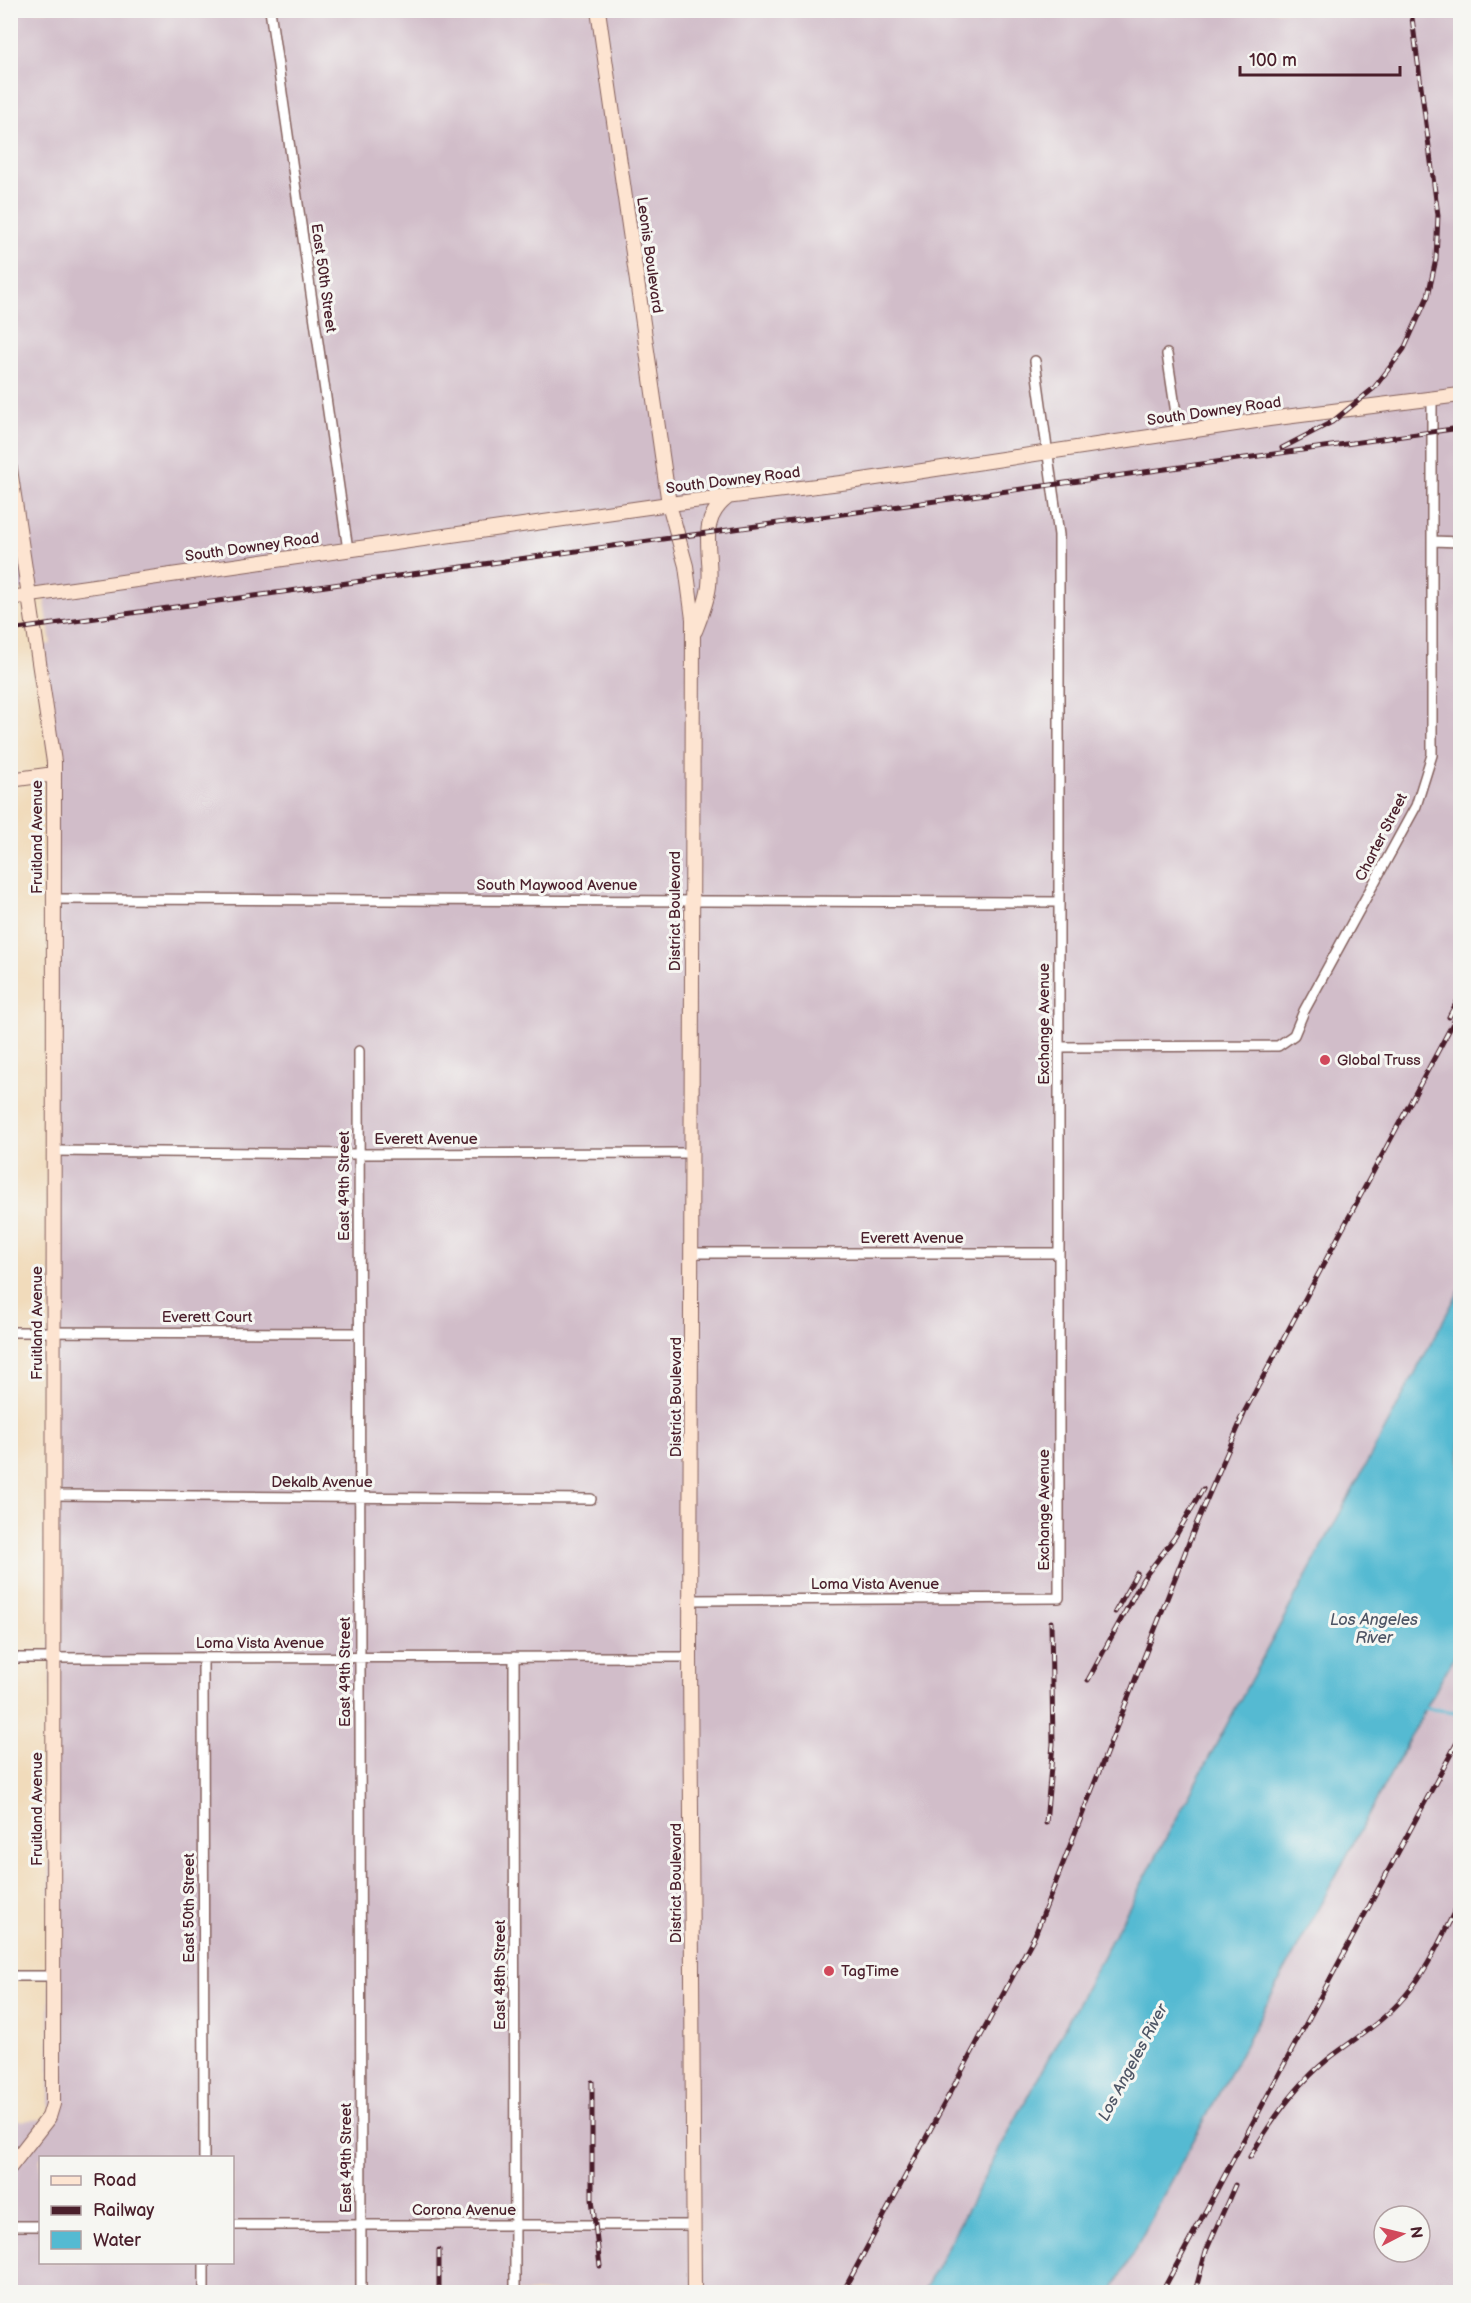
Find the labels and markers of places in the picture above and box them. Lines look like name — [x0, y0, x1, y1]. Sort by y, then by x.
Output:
place label: Global Truss — [1337, 1051, 1421, 1070]
marker: Global Truss — [1318, 1053, 1332, 1067]
place label: TagTime — [841, 1962, 899, 1981]
marker: TagTime — [822, 1964, 836, 1978]

